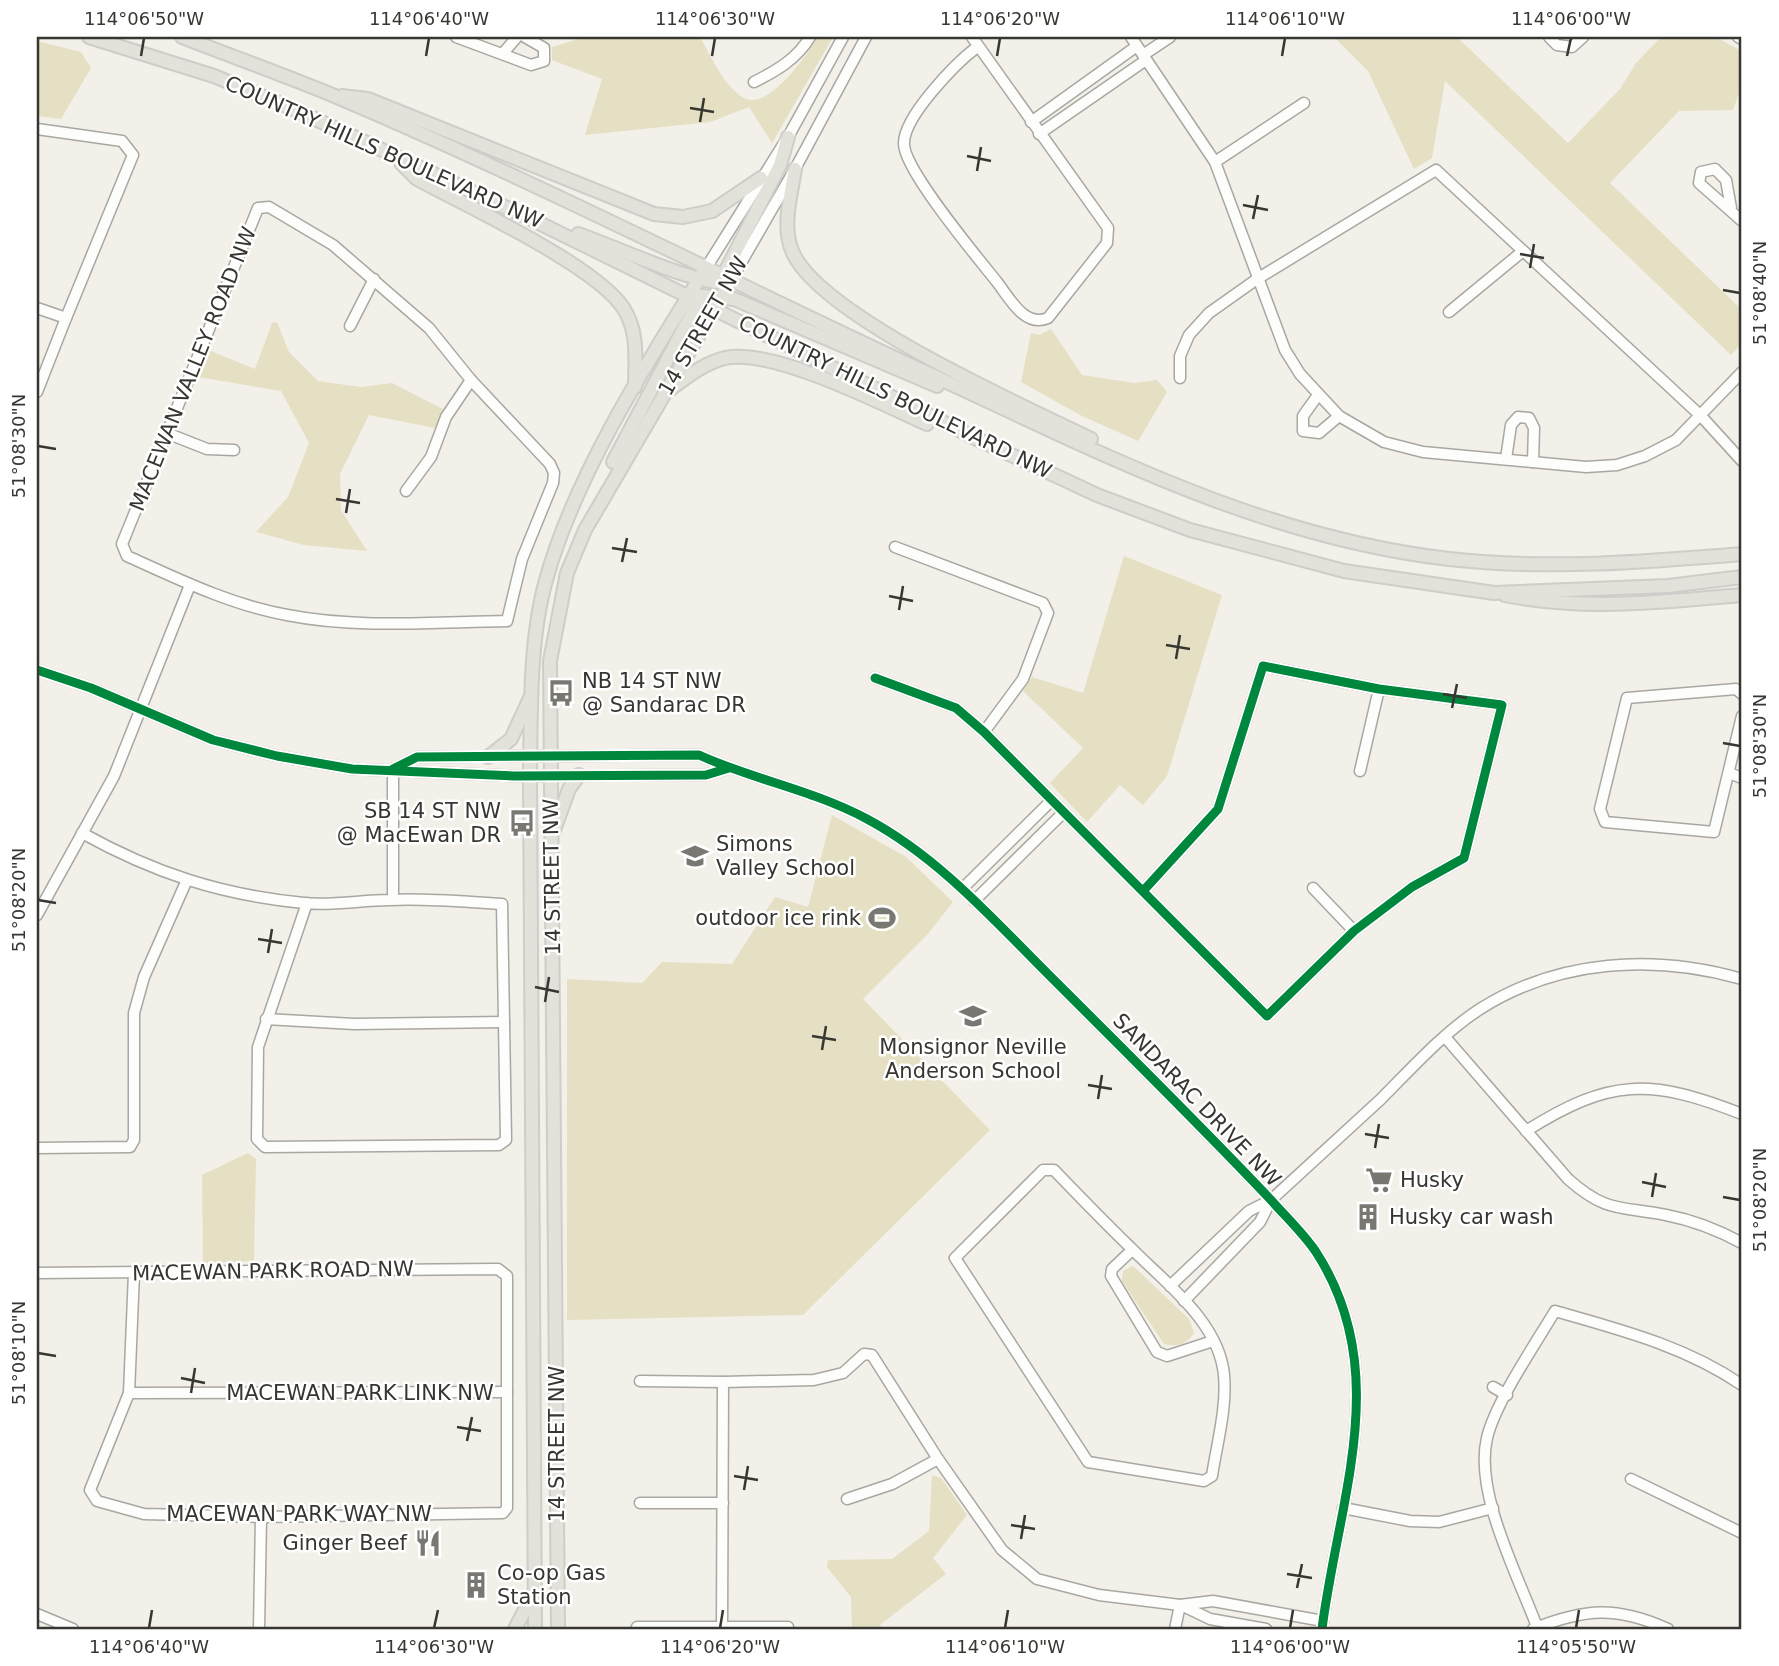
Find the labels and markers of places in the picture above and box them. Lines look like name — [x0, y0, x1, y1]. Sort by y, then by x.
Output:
place label: NB 14 ST NW @ Sandarac DR — [582, 669, 746, 717]
bus stop icon: NB 14 ST NW @ Sandarac DR — [546, 678, 576, 708]
place label: SB 14 ST NW @ MacEwan DR — [337, 799, 501, 847]
bus stop icon: SB 14 ST NW @ MacEwan DR — [507, 808, 537, 838]
place label: Simons Valley School — [716, 832, 855, 880]
school or university icon: Simons Valley School — [680, 841, 710, 871]
sports icon: outdoor ice rink — [867, 903, 897, 933]
place label: outdoor ice rink — [695, 906, 862, 930]
school or university icon: Monsignor Neville Anderson School — [958, 1001, 988, 1031]
place label: Monsignor Neville Anderson School — [879, 1035, 1067, 1083]
supermarket icon: Husky — [1364, 1165, 1394, 1195]
place label: Husky — [1400, 1168, 1464, 1192]
building icon: Husky car wash — [1353, 1202, 1383, 1232]
place label: Husky car wash — [1389, 1205, 1554, 1229]
restaurant icon: Ginger Beef — [413, 1528, 443, 1558]
place label: Ginger Beef — [282, 1531, 408, 1555]
place label: Co-op Gas Station — [497, 1561, 606, 1609]
building icon: Co-op Gas Station — [461, 1570, 491, 1600]

